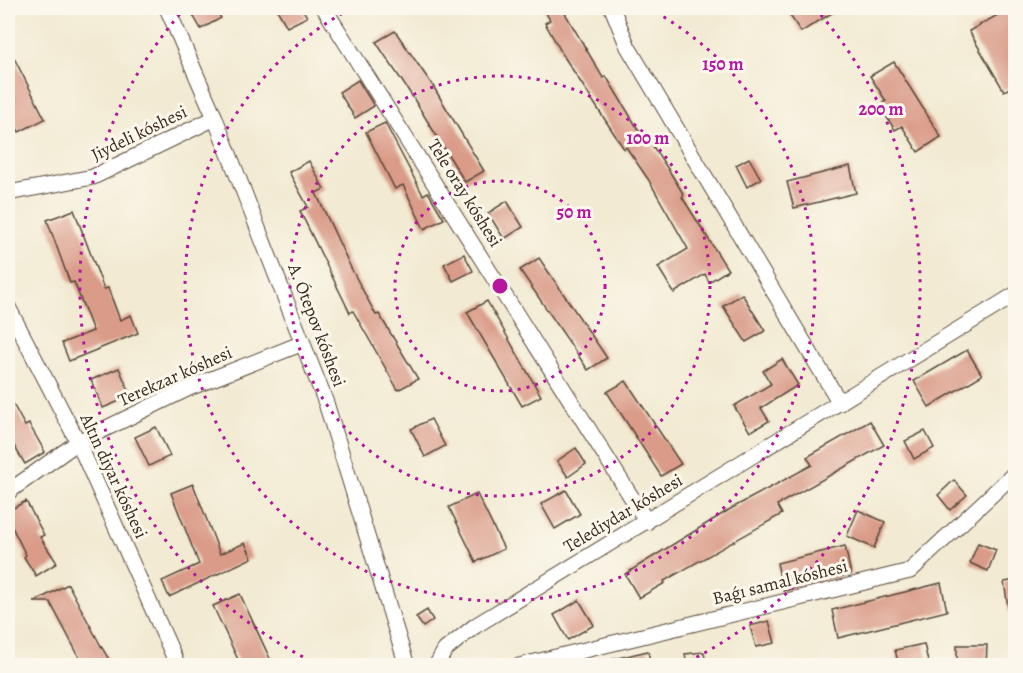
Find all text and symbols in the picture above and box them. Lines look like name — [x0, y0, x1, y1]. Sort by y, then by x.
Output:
text: 150 m — [702, 52, 744, 76]
text: 200 m — [858, 97, 904, 121]
street label: Jiydeli kóshesi — [87, 99, 191, 167]
text: 100 m — [627, 126, 669, 150]
street label: Tele oray kóshesi — [422, 135, 508, 251]
text: 50 m — [557, 200, 591, 224]
street label: A. Ótepov kóshesi — [282, 259, 352, 390]
centre of rings — [490, 276, 510, 296]
street label: Terekzar kóshesi — [114, 340, 236, 412]
street label: Altın diyar kóshesi — [74, 409, 153, 542]
street label: Telediydar kóshesi — [559, 468, 687, 558]
street label: Baǵı samal kóshesi — [710, 554, 850, 610]

